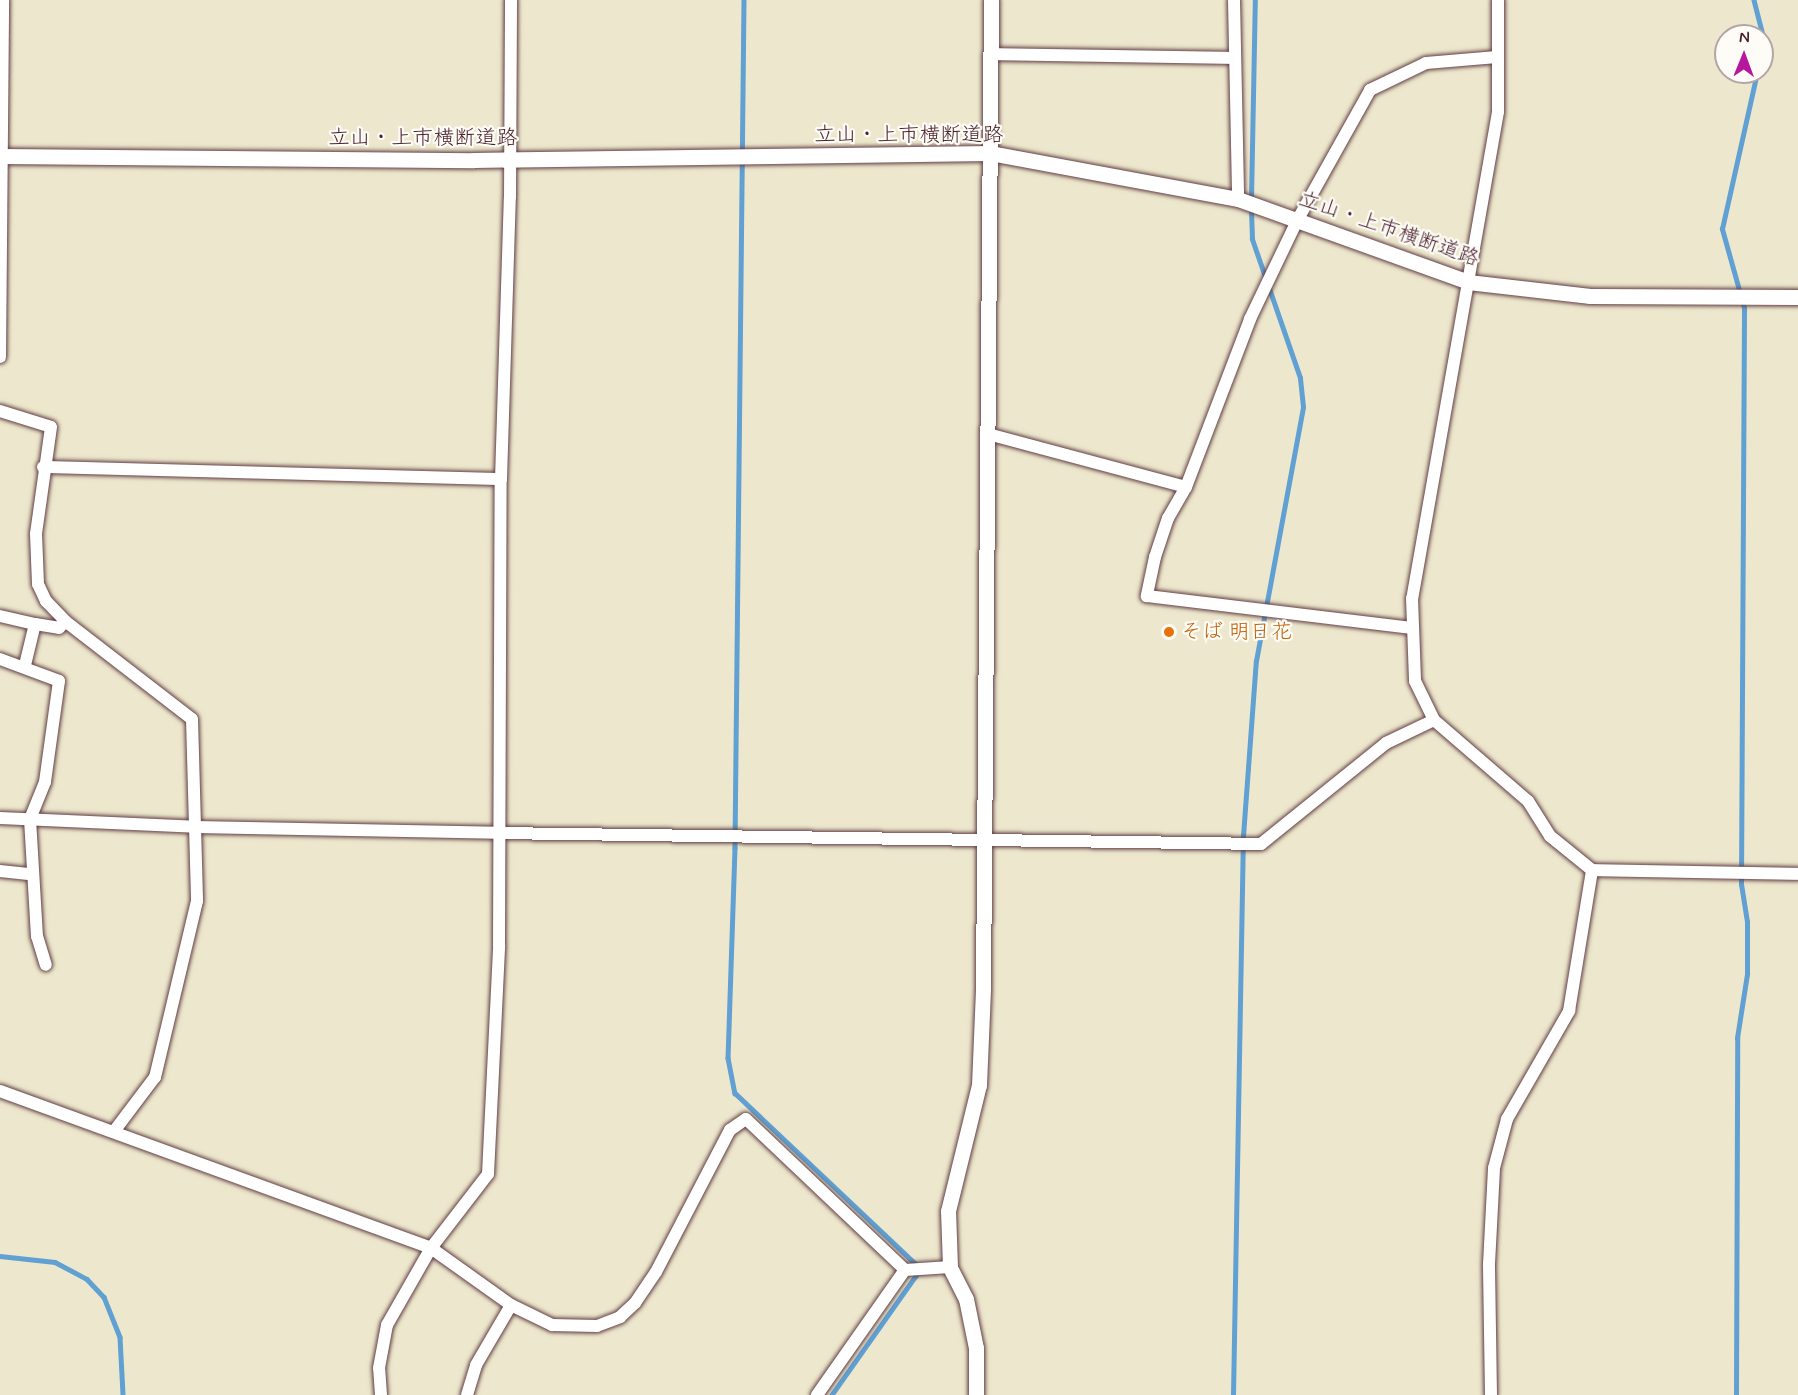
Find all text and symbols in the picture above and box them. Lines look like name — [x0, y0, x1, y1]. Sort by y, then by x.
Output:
north arrow — [1714, 24, 1774, 84]
text: N — [1739, 27, 1750, 48]
street label: 立山・上市横断道路 — [815, 122, 1003, 148]
street label: 立山・上市横断道路 — [329, 125, 517, 151]
street label: 立山・上市横断道路 — [1296, 186, 1482, 272]
place label: そば 明日花 — [1181, 619, 1292, 645]
marker: そば 明日花 — [1162, 625, 1176, 639]

